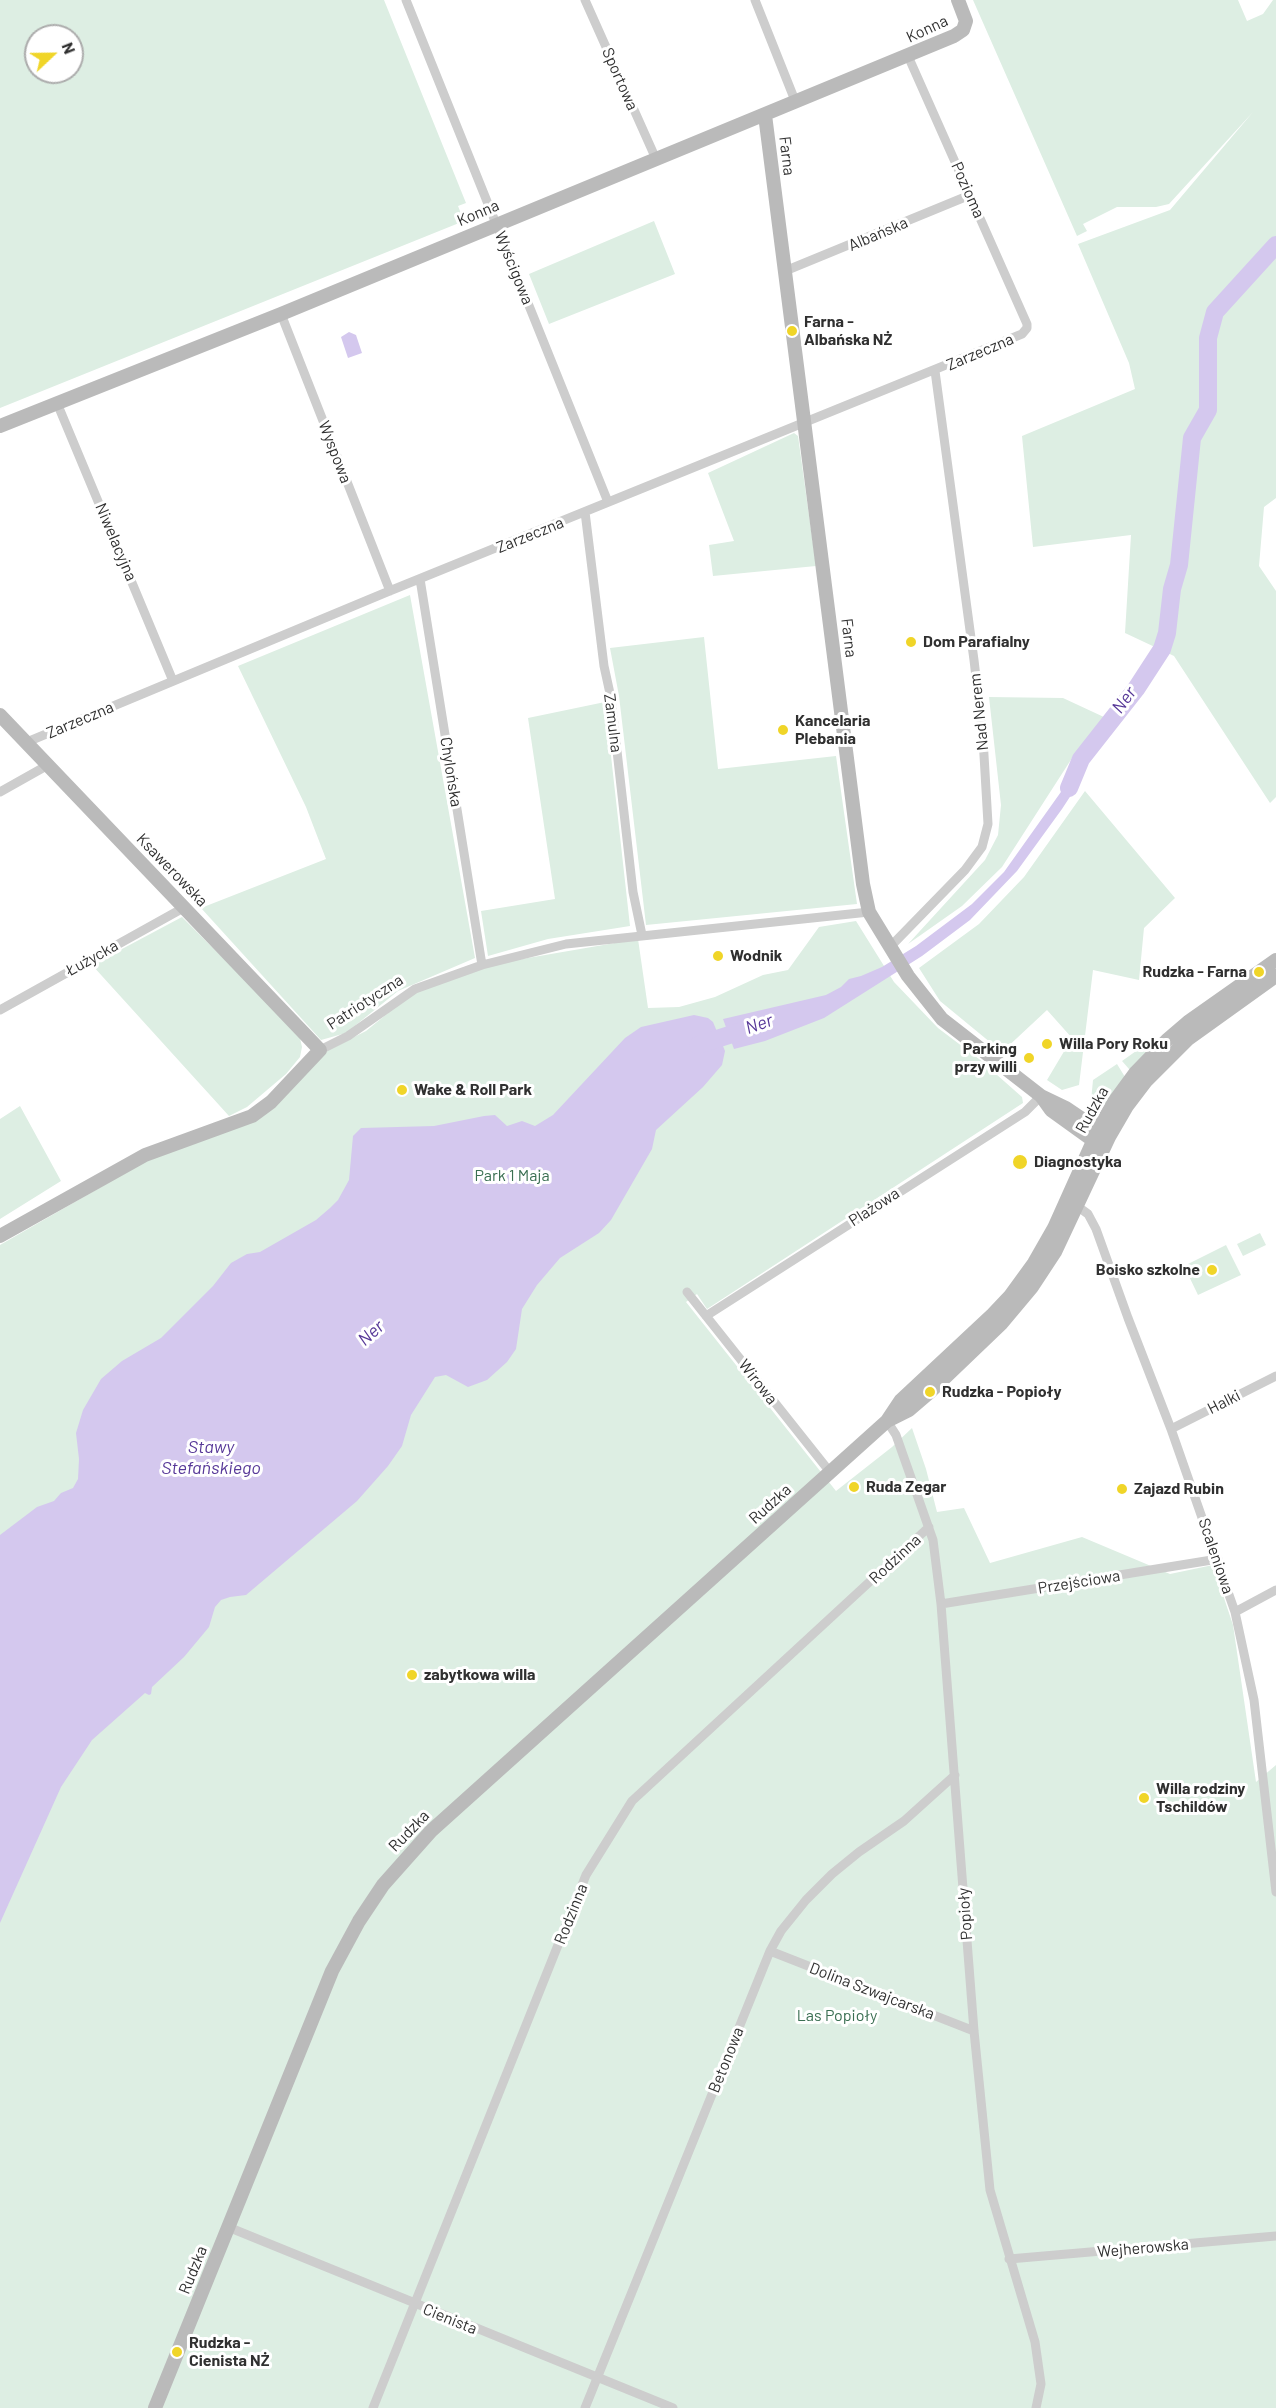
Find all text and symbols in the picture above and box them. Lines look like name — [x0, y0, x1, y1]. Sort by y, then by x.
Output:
street label: Konna — [903, 11, 951, 47]
north arrow — [24, 24, 84, 84]
text: N — [58, 39, 80, 56]
street label: Sportowa — [598, 45, 642, 113]
street label: Farna — [775, 135, 799, 177]
street label: Pozioma — [947, 159, 989, 221]
street label: Konna — [454, 196, 502, 230]
street label: Albańska — [845, 213, 911, 255]
street label: Wyścigowa — [491, 229, 537, 307]
place label: Farna - Albańska NŻ — [804, 312, 892, 350]
marker: Farna - Albańska NŻ — [785, 324, 799, 338]
street label: Zarzeczna — [944, 329, 1016, 375]
street label: Wyspowa — [314, 418, 356, 486]
street label: Niwelacyjna — [91, 500, 141, 584]
street label: Zarzeczna — [494, 513, 566, 557]
street label: Farna — [837, 617, 861, 659]
place label: Dom Parafialny — [923, 632, 1030, 652]
marker: Dom Parafialny — [904, 635, 918, 649]
street label: Nad Nerem — [965, 672, 993, 752]
water label: Ner — [1107, 683, 1141, 717]
street label: Zamulna — [600, 692, 626, 754]
street label: Zarzeczna — [44, 697, 116, 743]
place label: Kancelaria Plebania — [795, 711, 870, 749]
marker: Kancelaria Plebania — [776, 723, 790, 737]
street label: Chylońska — [436, 736, 466, 808]
street label: Ksawerowska — [132, 829, 212, 911]
street label: Łużycka — [63, 936, 121, 980]
place label: Wodnik — [730, 946, 782, 966]
marker: Wodnik — [711, 949, 725, 963]
place label: Rudzka - Farna — [1143, 962, 1247, 982]
marker: Rudzka - Farna — [1252, 965, 1266, 979]
street label: Patriotyczna — [323, 970, 407, 1034]
water label: Ner — [742, 1009, 776, 1039]
place label: Willa Pory Roku — [1059, 1034, 1168, 1054]
marker: Willa Pory Roku — [1040, 1037, 1054, 1051]
place label: Parking przy willi — [955, 1039, 1017, 1077]
marker: Parking przy willi — [1022, 1051, 1036, 1065]
place label: Wake & Roll Park — [414, 1080, 532, 1100]
marker: Wake & Roll Park — [395, 1083, 409, 1097]
street label: Rudzka — [1071, 1083, 1113, 1137]
place label: Diagnostyka — [1034, 1152, 1122, 1172]
marker: Diagnostyka — [1011, 1153, 1029, 1171]
park label: Park 1 Maja — [474, 1166, 550, 1186]
street label: Plażowa — [845, 1184, 903, 1230]
place label: Boisko szkolne — [1096, 1260, 1200, 1280]
marker: Boisko szkolne — [1205, 1263, 1219, 1277]
water label: Ner — [354, 1316, 388, 1350]
street label: Wirowa — [734, 1356, 782, 1408]
place label: Rudzka - Popioły — [942, 1382, 1062, 1402]
marker: Rudzka - Popioły — [923, 1385, 937, 1399]
street label: Halki — [1204, 1386, 1244, 1418]
water label: Stawy Stefańskiego — [161, 1436, 261, 1478]
place label: Ruda Zegar — [866, 1477, 946, 1497]
place label: Zajazd Rubin — [1134, 1479, 1224, 1499]
street label: Rudzka — [745, 1480, 795, 1528]
marker: Ruda Zegar — [847, 1480, 861, 1494]
marker: Zajazd Rubin — [1115, 1482, 1129, 1496]
street label: Scaleniowa — [1194, 1516, 1238, 1596]
street label: Rodzinna — [865, 1530, 925, 1588]
street label: Przejściowa — [1037, 1566, 1121, 1598]
place label: zabytkowa willa — [424, 1665, 536, 1685]
marker: zabytkowa willa — [405, 1668, 419, 1682]
place label: Willa rodziny Tschildów — [1156, 1779, 1245, 1817]
marker: Willa rodziny Tschildów — [1137, 1791, 1151, 1805]
street label: Rudzka — [385, 1806, 433, 1856]
street label: Rodzinna — [550, 1881, 592, 1947]
street label: Popioły — [954, 1887, 976, 1941]
street label: Dolina Szwajcarska — [807, 1958, 937, 2024]
park label: Las Popioły — [797, 2006, 877, 2026]
street label: Betonowa — [704, 2024, 748, 2096]
street label: Wejherowska — [1096, 2234, 1190, 2262]
street label: Rudzka — [175, 2243, 211, 2297]
street label: Cienista — [420, 2299, 480, 2339]
place label: Rudzka - Cienista NŻ — [189, 2333, 270, 2371]
marker: Rudzka - Cienista NŻ — [170, 2345, 184, 2359]

